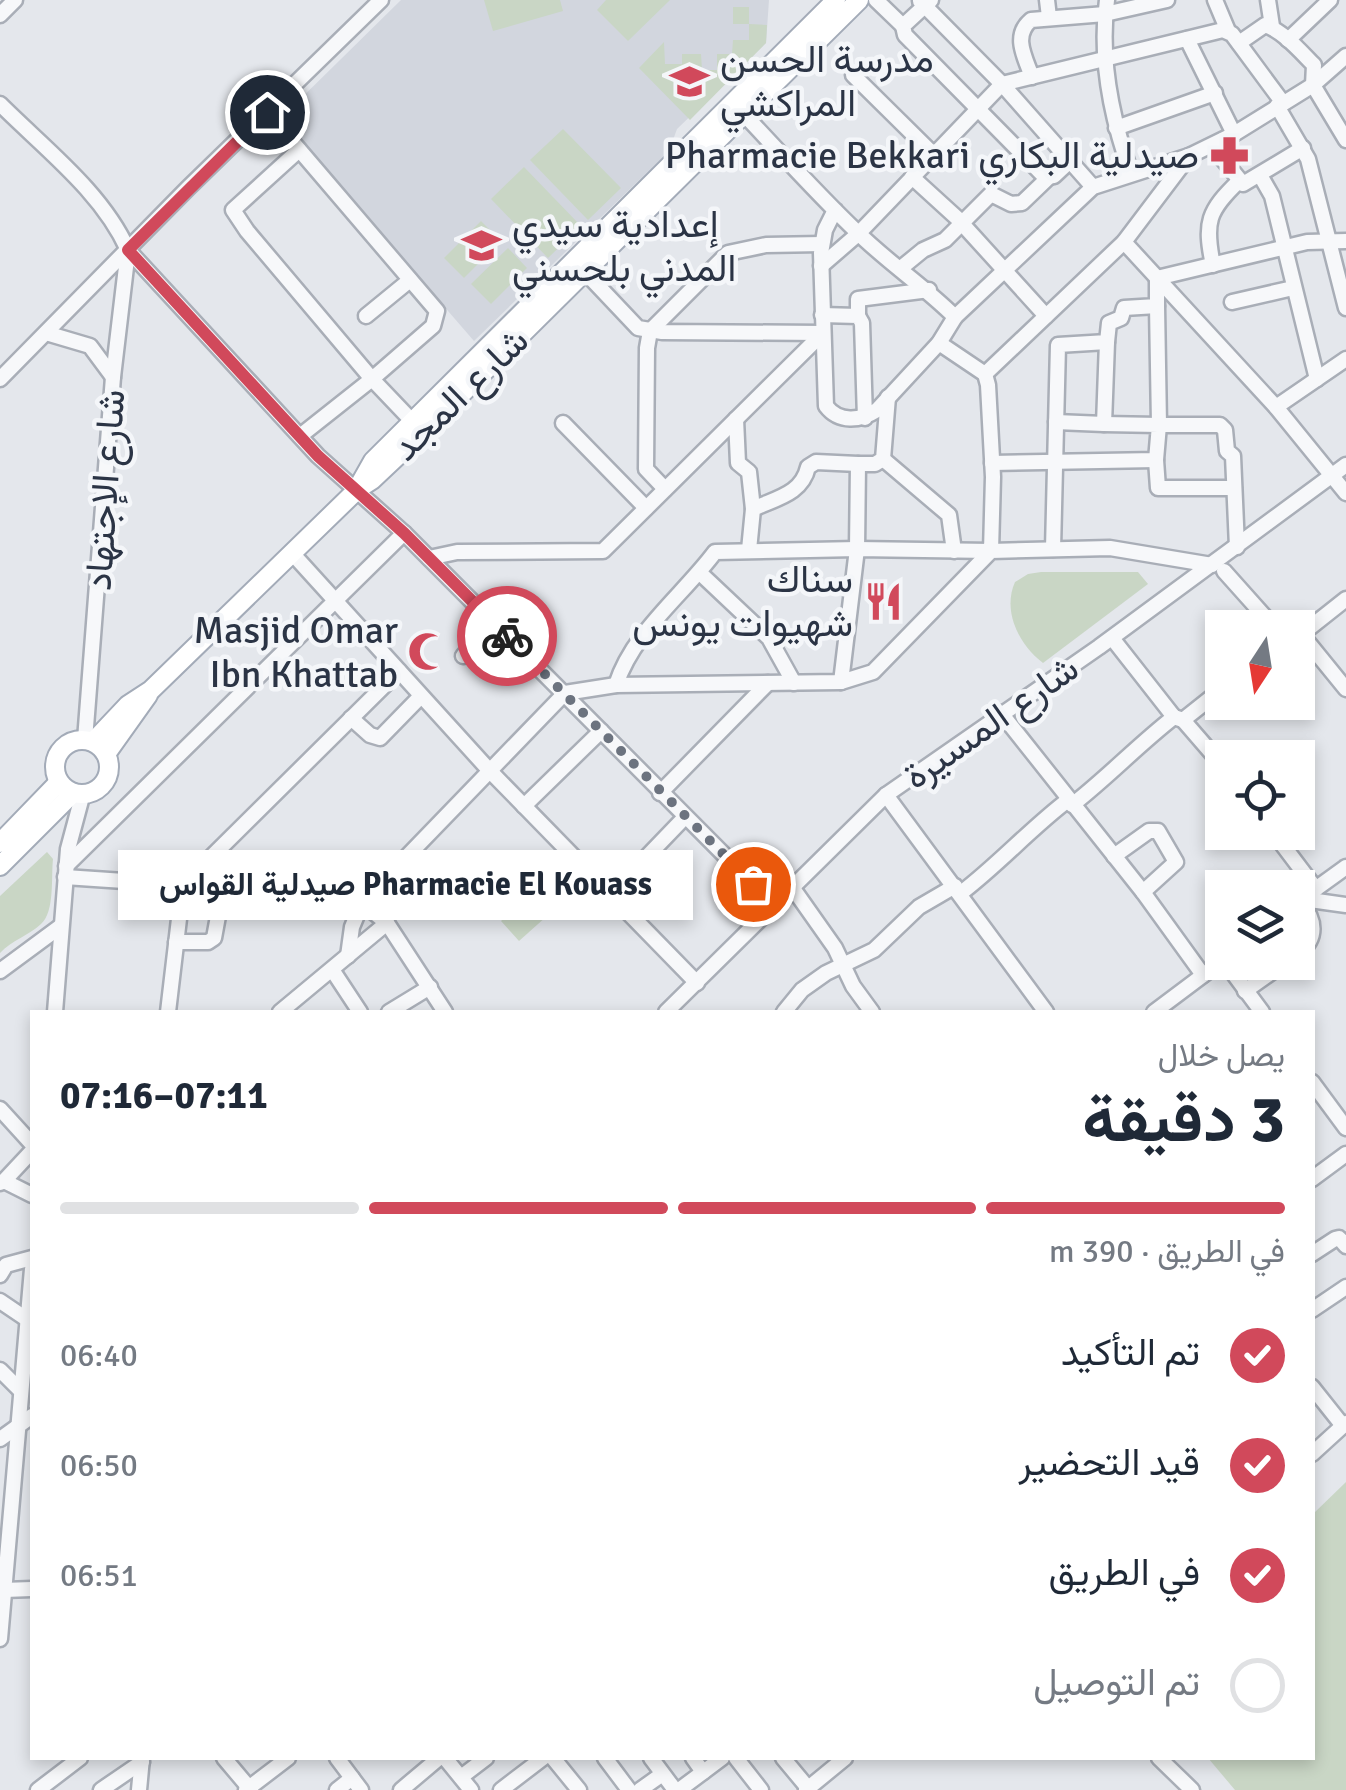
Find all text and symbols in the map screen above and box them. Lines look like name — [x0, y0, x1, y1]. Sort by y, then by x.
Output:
place label: مدرسة الحسن المراكشي — [720, 36, 934, 134]
school or university icon: مدرسة الحسن المراكشي — [669, 60, 711, 102]
pin — [225, 70, 310, 155]
icon: home — [240, 85, 295, 140]
place label: Pharmacie Bekkari صيدلية البكاري — [665, 132, 1199, 186]
pharmacy icon: Pharmacie Bekkari صيدلية البكاري — [1208, 134, 1250, 176]
place label: إعدادية سيدي المدني بلحسني — [512, 201, 736, 299]
school or university icon: إعدادية سيدي المدني بلحسني — [461, 225, 503, 267]
street label: شارع المجد — [382, 317, 540, 472]
street label: شارع الإجتهاد — [75, 388, 137, 592]
place label: سناك شهيوات يونس — [632, 556, 853, 647]
restaurant icon: سناك شهيوات يونس — [862, 580, 904, 622]
courier — [457, 586, 557, 686]
place label: Masjid Omar Ibn Khattab — [193, 607, 398, 698]
icon: bike — [480, 609, 535, 664]
north arrow — [1205, 610, 1315, 720]
map controls — [1205, 610, 1315, 980]
mosque icon: Masjid Omar Ibn Khattab — [407, 631, 449, 673]
street label: شارع المسيرة — [894, 645, 1089, 801]
button: locate — [1205, 740, 1315, 850]
pin — [711, 842, 796, 927]
callout: Pharmacie El Kouass صيدلية القواس — [118, 849, 693, 919]
icon: bag — [726, 857, 781, 912]
text: Pharmacie El Kouass صيدلية القواس — [159, 865, 652, 904]
button: layers — [1205, 870, 1315, 980]
text: يصل خلال — [1158, 1036, 1285, 1075]
text: 07:11–07:16 — [60, 1072, 268, 1119]
text: 3 دقيقة — [1082, 1080, 1285, 1160]
text: في الطريق · 390 m — [1049, 1232, 1285, 1271]
icon: check — [1230, 1328, 1285, 1383]
text: تم التأكيد — [1061, 1329, 1200, 1376]
text: 06:40 — [60, 1336, 138, 1375]
icon: check — [1230, 1438, 1285, 1493]
text: قيد التحضير — [1019, 1439, 1200, 1486]
text: 06:50 — [60, 1446, 138, 1485]
icon: check — [1230, 1548, 1285, 1603]
text: في الطريق — [1048, 1549, 1200, 1596]
text: 06:51 — [60, 1556, 138, 1595]
text: تم التوصيل — [1033, 1659, 1200, 1706]

